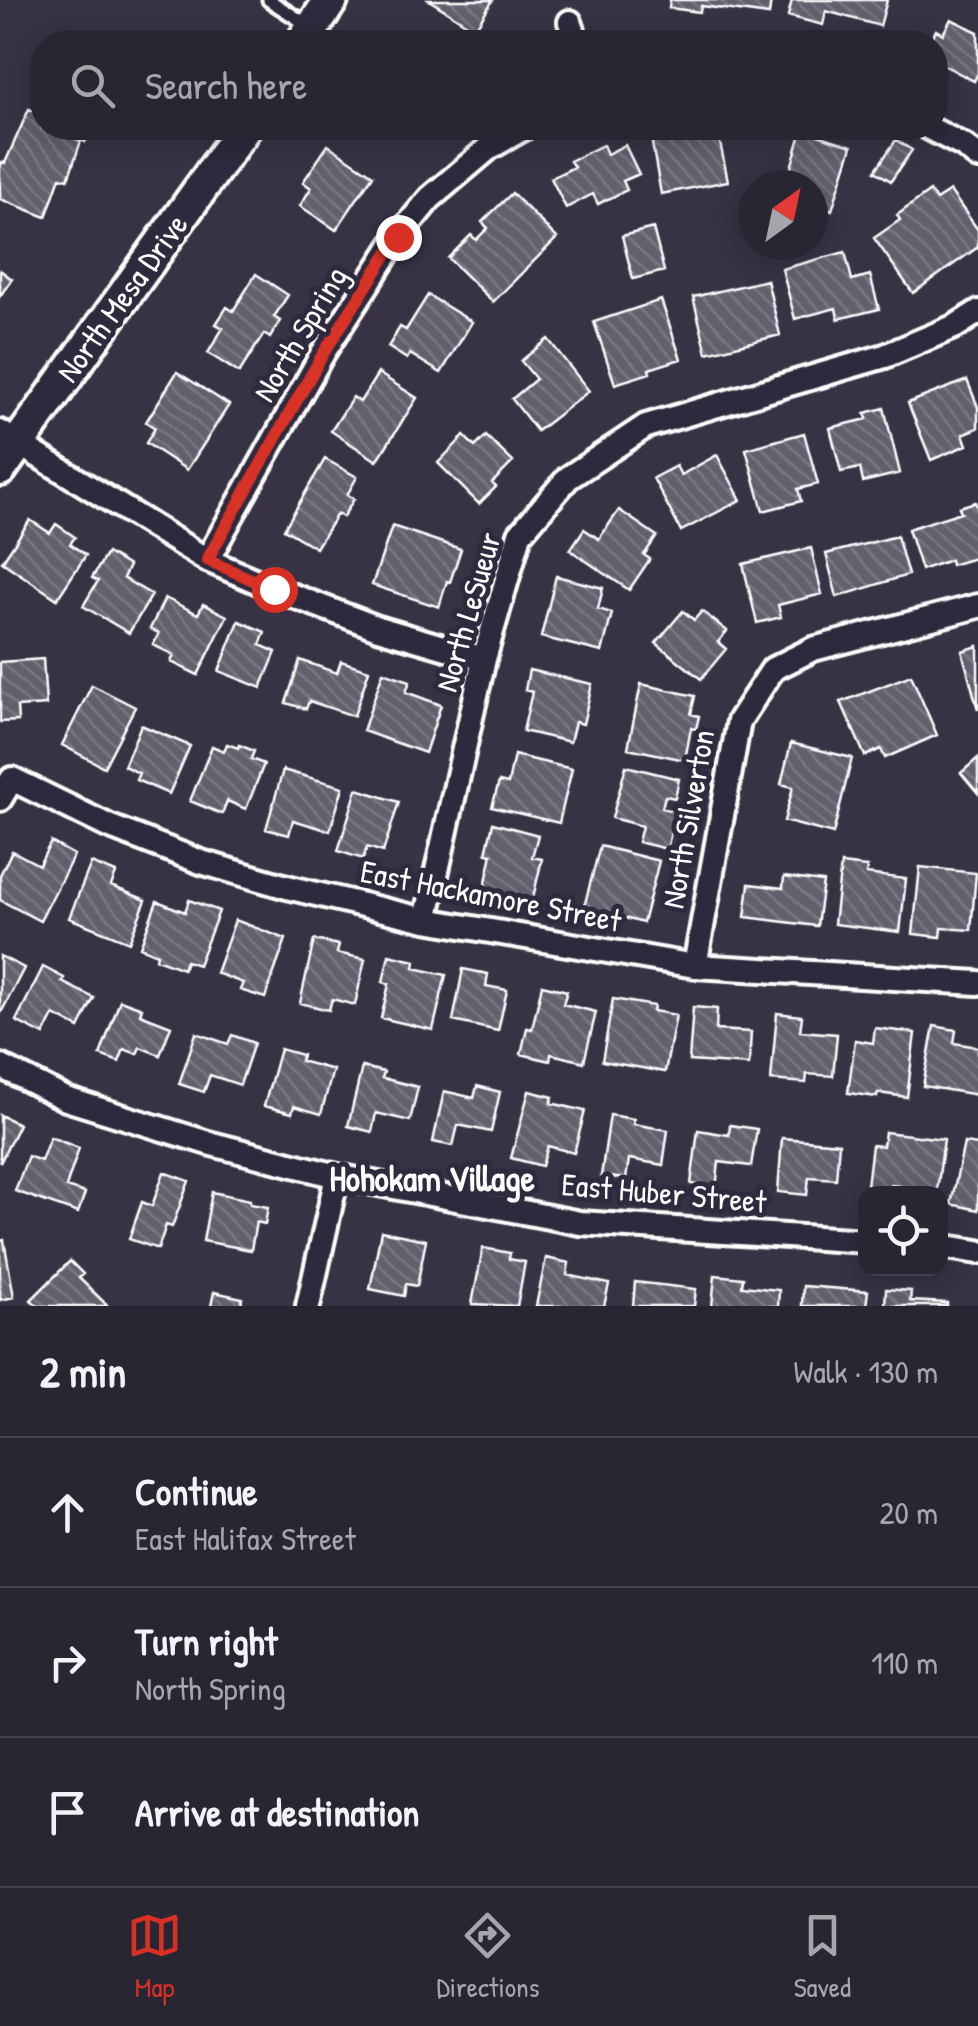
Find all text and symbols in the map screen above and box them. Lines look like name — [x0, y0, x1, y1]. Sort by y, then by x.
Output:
search box — [30, 30, 948, 140]
icon: search — [65, 58, 120, 113]
text: Search here — [145, 59, 307, 111]
north arrow — [738, 170, 828, 260]
street label: North Mesa Drive — [46, 205, 197, 391]
route end — [376, 215, 422, 261]
street label: North Spring — [242, 258, 357, 409]
street label: North LeSueur — [424, 527, 511, 697]
route start — [252, 567, 298, 613]
street label: North Silverton — [651, 726, 724, 912]
street label: East Hackamore Street — [357, 849, 626, 942]
district label: Hohokam Village — [329, 1155, 535, 1203]
street label: East Huber Street — [560, 1162, 769, 1223]
map controls — [858, 1186, 948, 1276]
button: locate — [858, 1186, 948, 1276]
text: 2 min — [40, 1343, 126, 1400]
text: Walk · 130 m — [793, 1350, 938, 1393]
text: Continue — [135, 1465, 257, 1517]
icon: ahead — [40, 1485, 95, 1540]
text: 20 m — [880, 1491, 938, 1534]
text: East Halifax Street — [135, 1517, 356, 1560]
text: Turn right — [135, 1615, 278, 1667]
icon: right — [40, 1635, 95, 1690]
text: 110 m — [871, 1641, 938, 1684]
text: North Spring — [135, 1667, 286, 1710]
icon: arrive — [40, 1785, 95, 1840]
text: Arrive at destination — [135, 1786, 419, 1838]
tab: Map — [127, 1908, 182, 2006]
tab: Directions — [436, 1908, 539, 2006]
tab: Saved — [794, 1908, 851, 2006]

